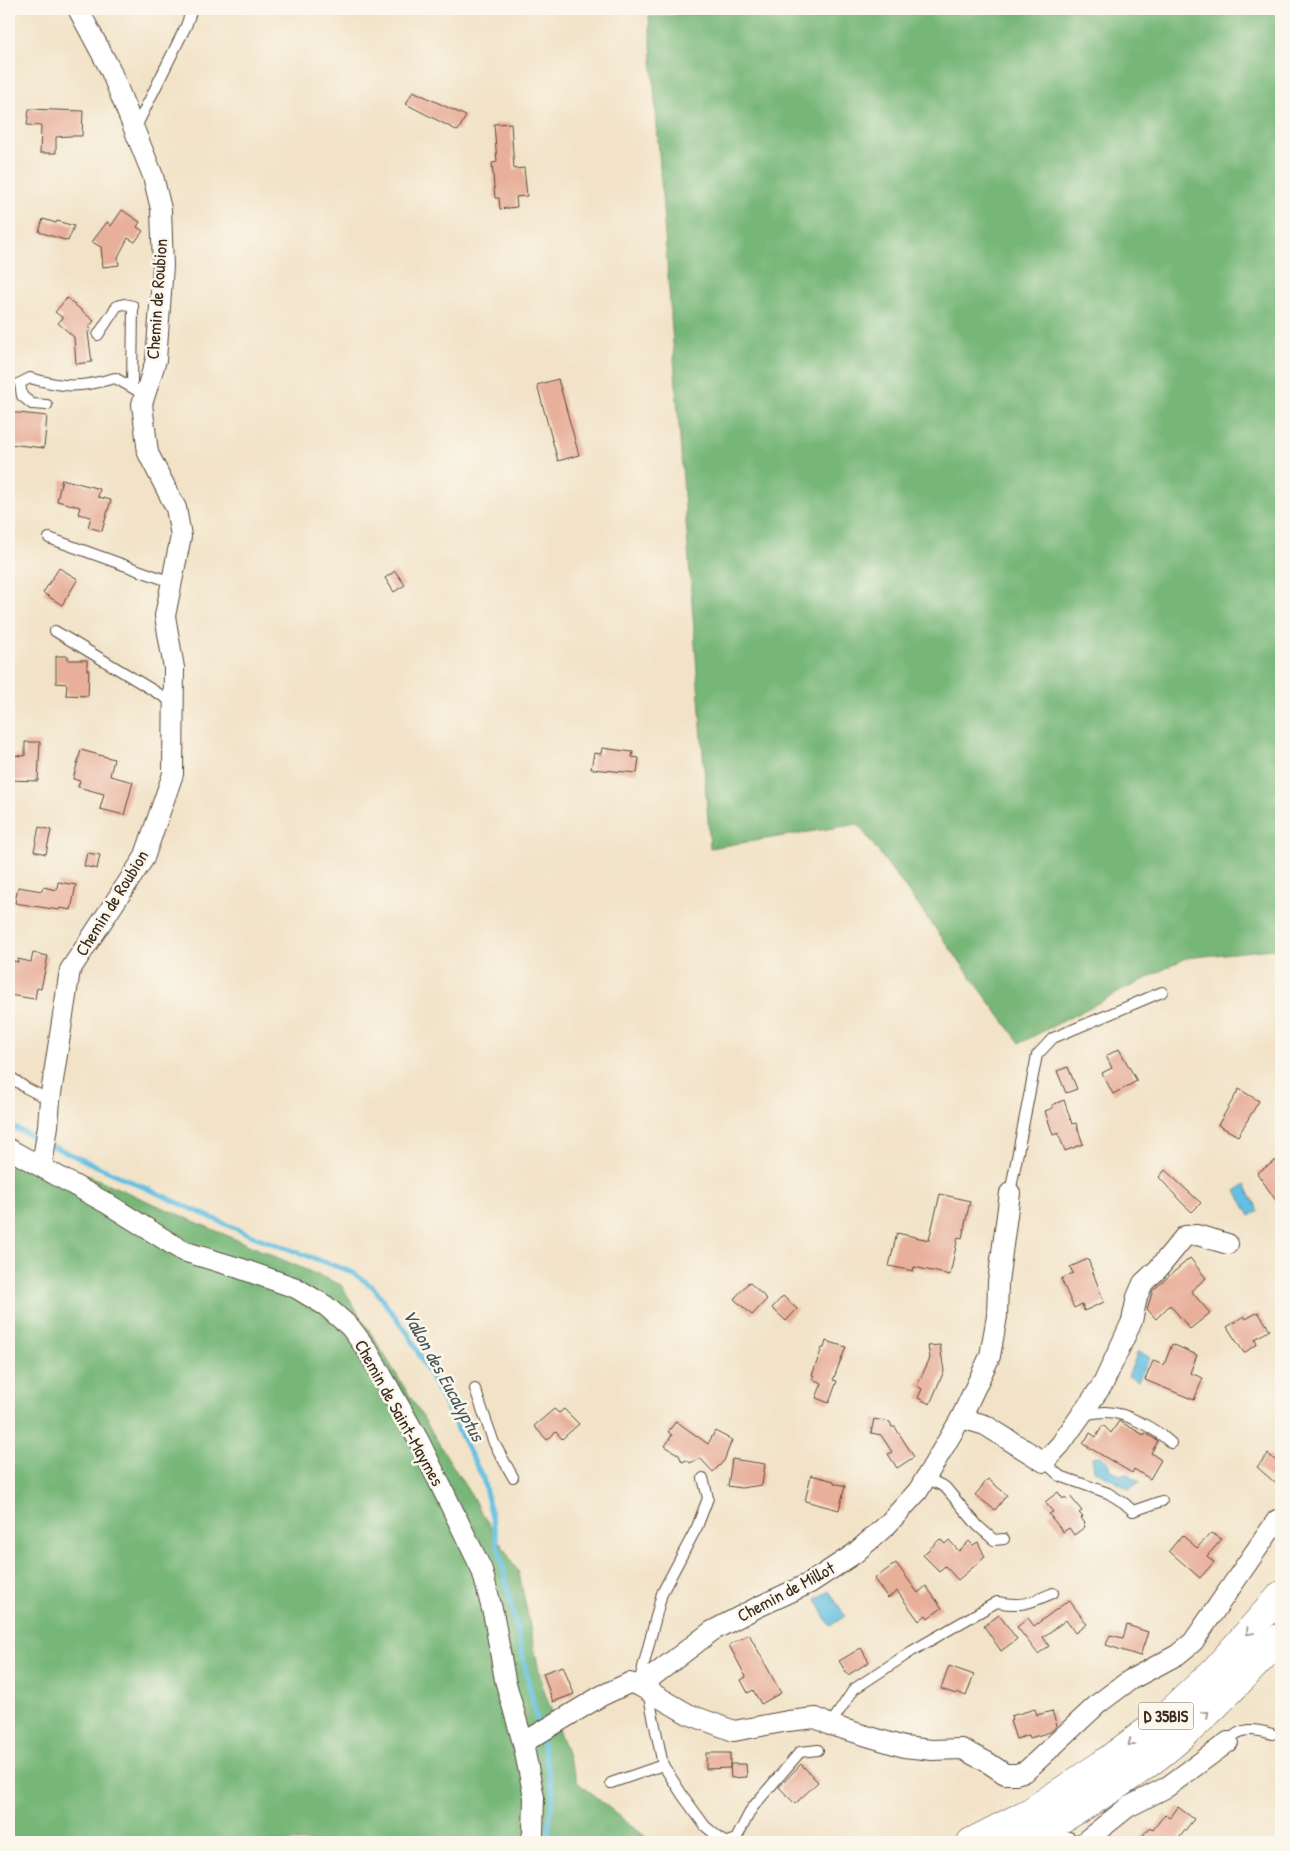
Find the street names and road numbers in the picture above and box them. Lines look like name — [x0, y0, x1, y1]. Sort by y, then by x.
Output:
street label: Chemin de Roubion — [140, 238, 173, 360]
street label: Chemin de Roubion — [69, 845, 154, 961]
street label: Chemin de Saint-Maymes — [349, 1335, 450, 1491]
street label: Chemin de Millot — [732, 1555, 840, 1628]
road number: D 35BIS — [1138, 1702, 1194, 1730]

